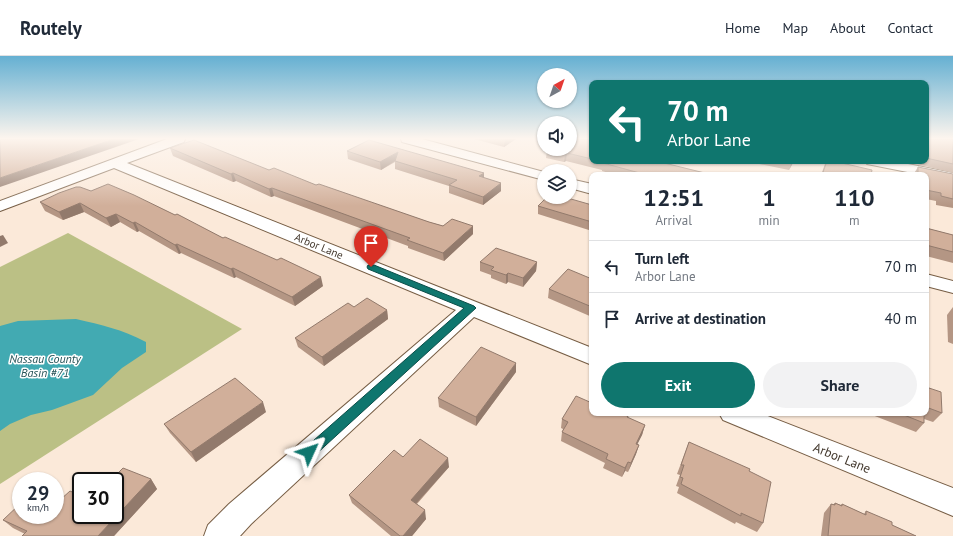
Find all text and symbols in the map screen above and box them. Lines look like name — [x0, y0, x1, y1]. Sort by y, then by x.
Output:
text: Routely — [20, 16, 82, 40]
text: Home — [725, 19, 760, 37]
text: Map — [782, 19, 808, 37]
text: About — [830, 19, 866, 37]
text: Contact — [888, 19, 933, 37]
north arrow — [537, 68, 577, 108]
map controls — [537, 68, 577, 204]
text: 70 m — [667, 92, 728, 129]
icon: left — [601, 96, 653, 148]
button: sound — [537, 116, 577, 156]
text: Arbor Lane — [667, 128, 751, 151]
button: layers — [537, 164, 577, 204]
text: 12:51 — [643, 182, 704, 213]
text: 1 — [762, 182, 776, 213]
text: 110 — [834, 182, 875, 213]
text: Arrival — [656, 212, 692, 229]
text: min — [758, 212, 780, 229]
text: m — [849, 212, 860, 229]
pin — [354, 226, 388, 267]
street label: Arbor Lane — [293, 230, 346, 262]
icon: arrive — [360, 232, 382, 254]
text: Turn left — [635, 249, 689, 268]
icon: left — [601, 256, 623, 278]
text: 70 m — [884, 257, 917, 276]
text: Arbor Lane — [635, 268, 696, 285]
icon: arrive — [601, 308, 623, 330]
text: Arrive at destination — [635, 309, 766, 328]
text: 40 m — [884, 309, 917, 328]
water label: Nassau County Basin #71 — [9, 351, 82, 380]
button: Exit — [601, 362, 755, 408]
button: Share — [763, 362, 917, 408]
position arrow — [288, 431, 330, 473]
street label: Arbor Lane — [811, 439, 873, 477]
speed limit sign: 30 — [72, 472, 124, 524]
text: 29 — [27, 480, 49, 506]
text: km/h — [27, 501, 49, 514]

